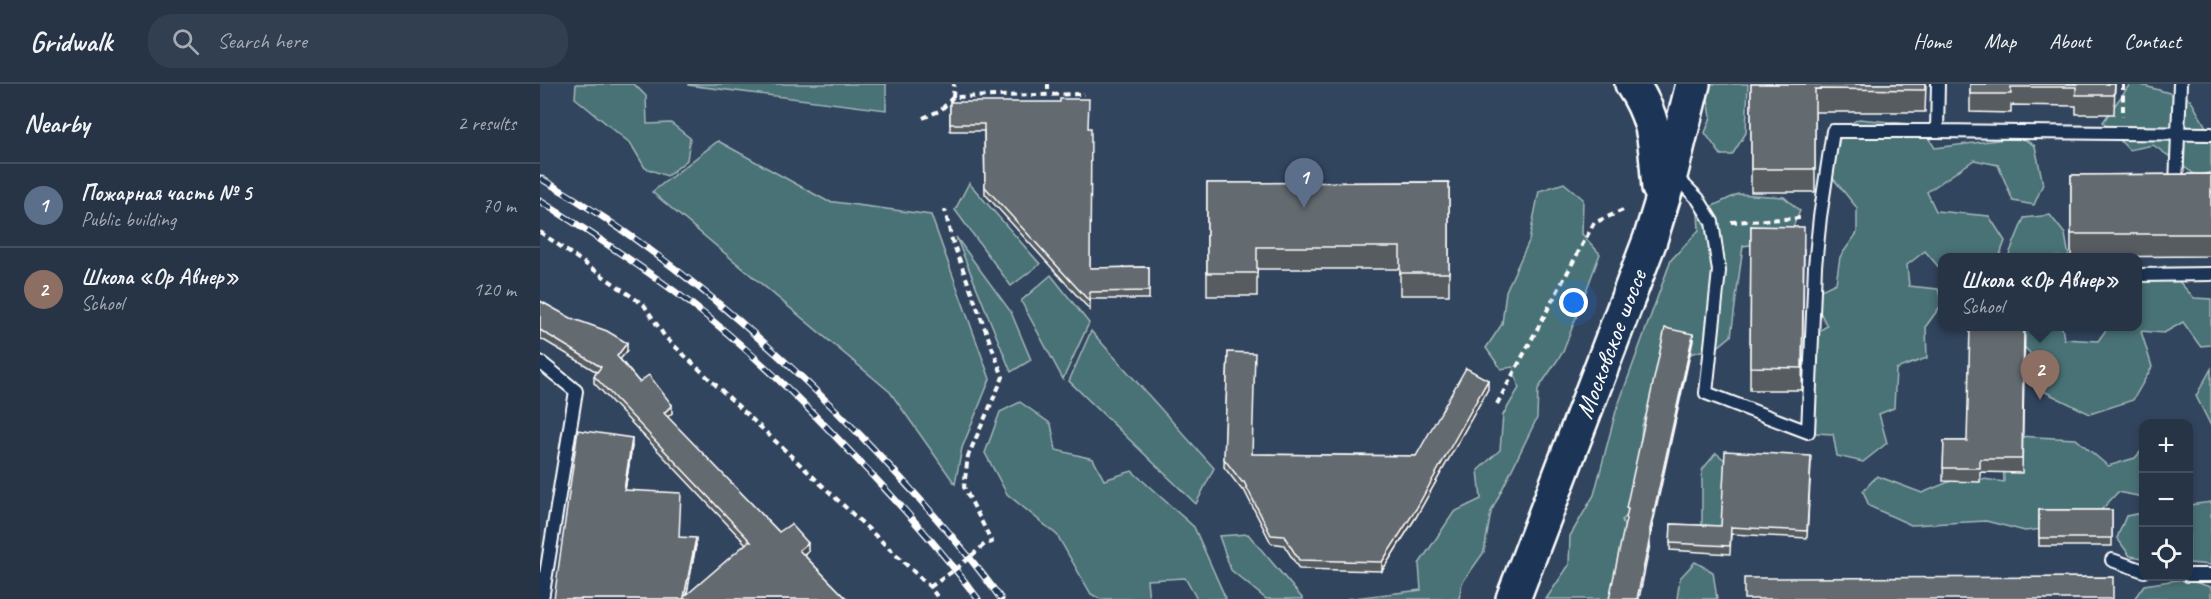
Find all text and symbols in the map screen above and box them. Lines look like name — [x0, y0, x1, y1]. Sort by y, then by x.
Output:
search box — [148, 14, 568, 68]
text: Gridwalk — [30, 24, 112, 59]
icon: search — [169, 25, 202, 58]
text: Search here — [217, 27, 307, 55]
text: Home — [1913, 28, 1951, 54]
text: Map — [1984, 28, 2016, 54]
text: About — [2049, 28, 2091, 54]
text: Contact — [2124, 28, 2181, 54]
text: Nearby — [24, 107, 89, 140]
text: 2 results — [457, 111, 516, 136]
pin: 1 — [1284, 158, 1323, 208]
text: Пожарная часть № 5 — [81, 179, 252, 207]
text: 1 — [39, 193, 48, 218]
text: 70 m — [482, 193, 516, 218]
text: Public building — [81, 207, 176, 232]
popup — [1938, 253, 2142, 331]
text: Школа «Ор Авнер» — [81, 263, 239, 291]
street label: Московское шоссе — [1567, 263, 1654, 423]
text: Школа «Ор Авнер» — [1961, 266, 2119, 294]
text: 2 — [39, 277, 48, 302]
text: 120 m — [473, 277, 516, 302]
your location — [1559, 288, 1588, 317]
text: School — [81, 291, 124, 316]
text: School — [1961, 294, 2004, 319]
pin: 2 — [2020, 350, 2060, 400]
map controls — [2139, 419, 2193, 581]
button: + — [2139, 419, 2193, 473]
button: − — [2139, 473, 2193, 527]
button: locate — [2139, 527, 2193, 581]

